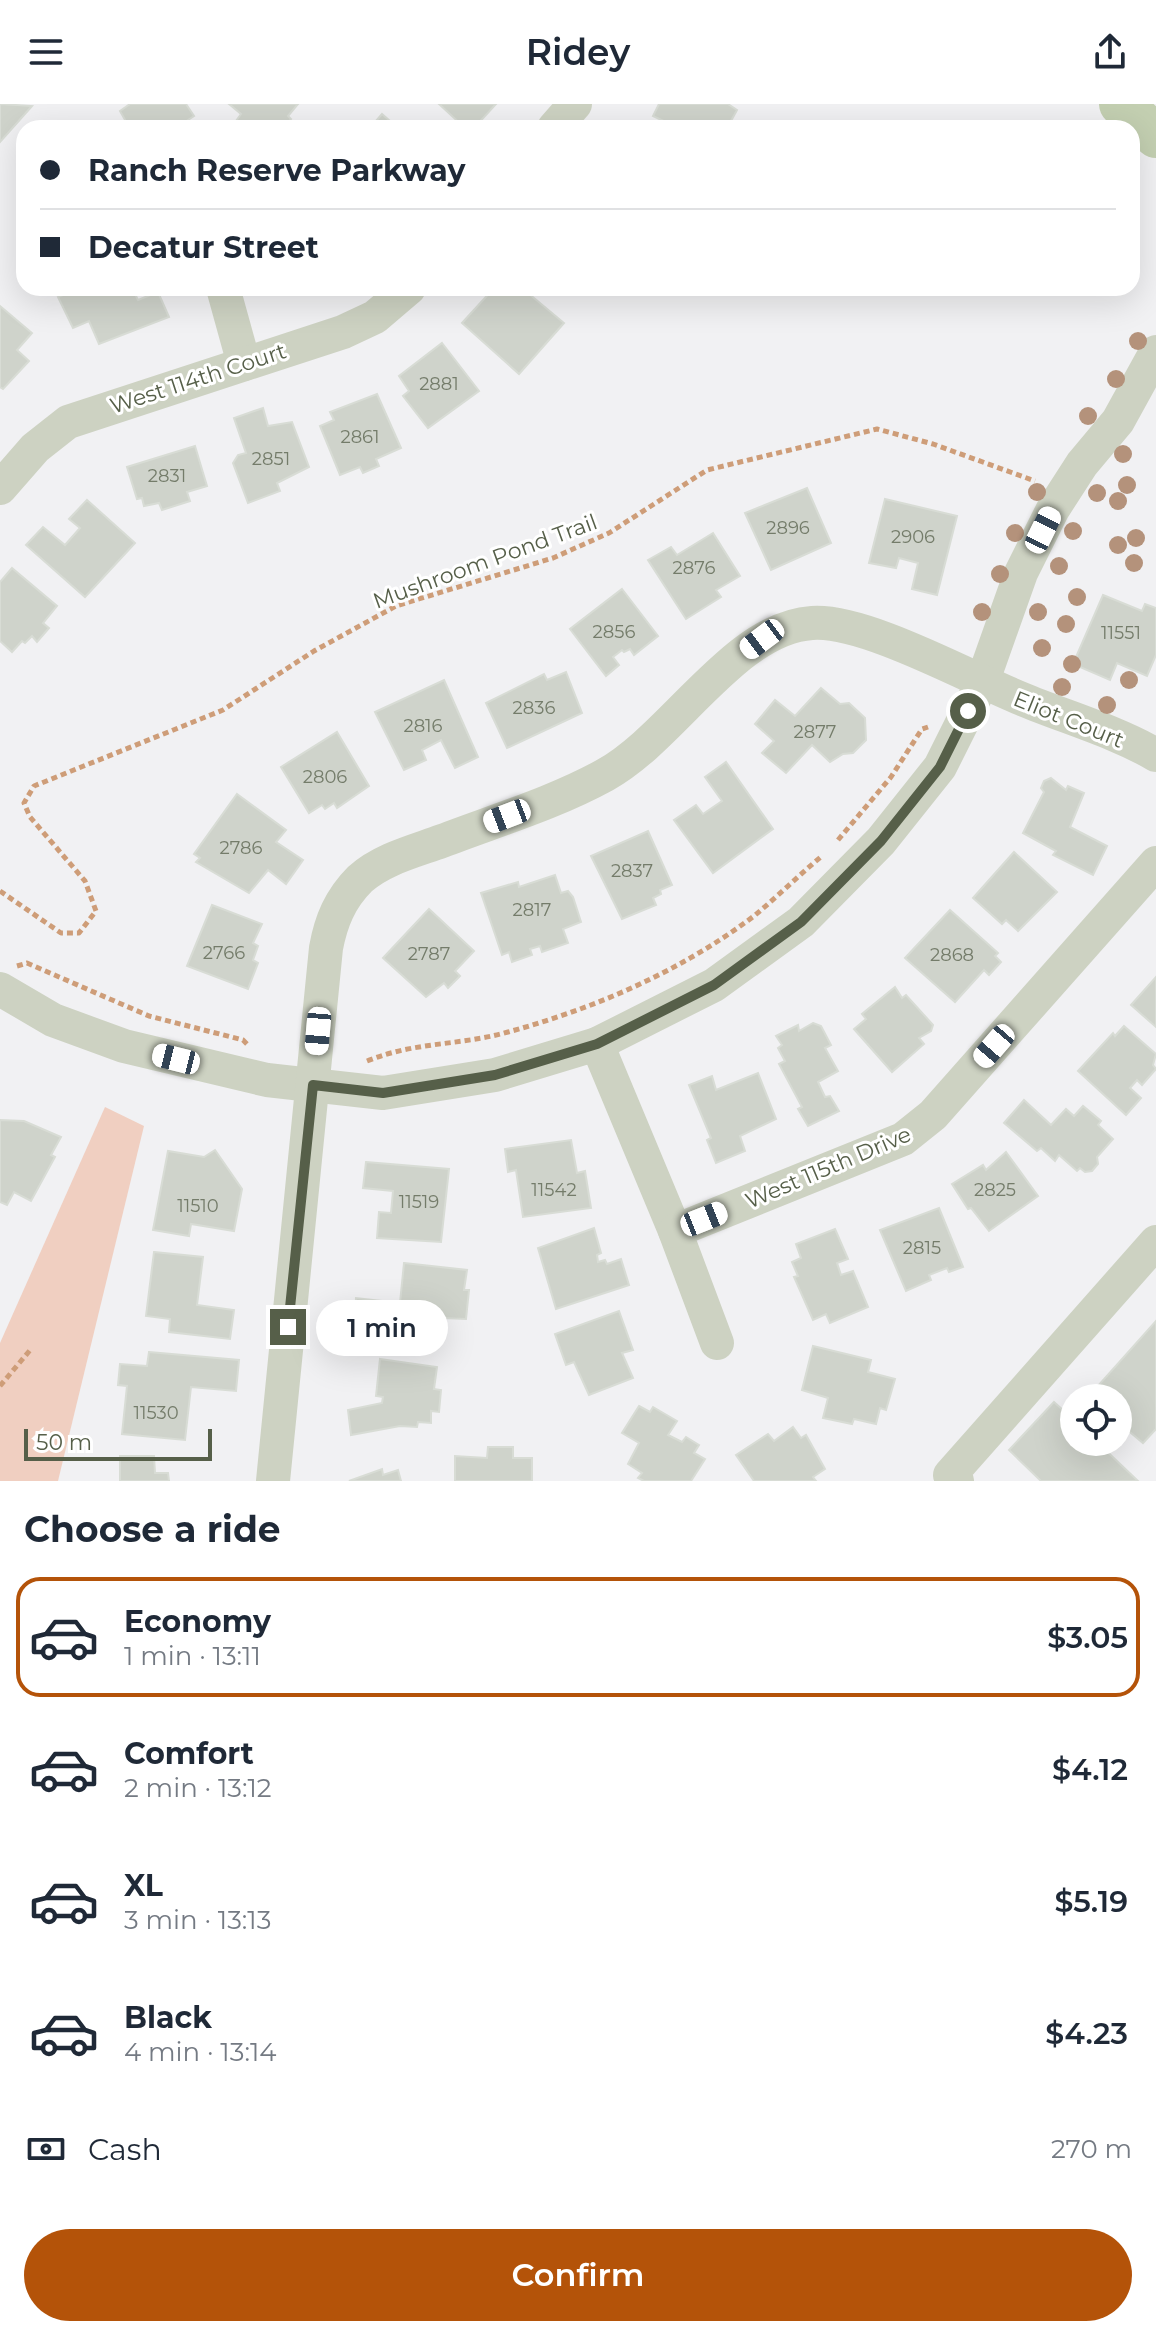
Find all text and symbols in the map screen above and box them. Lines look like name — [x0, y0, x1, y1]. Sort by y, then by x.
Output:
icon: menu — [24, 30, 68, 74]
text: Ridey — [526, 30, 630, 74]
icon: share — [1088, 30, 1132, 74]
text: Ranch Reserve Parkway — [88, 152, 465, 189]
text: Decatur Street — [88, 229, 319, 266]
street label: West 114th Court — [107, 337, 290, 420]
house number: 2881 — [419, 373, 459, 395]
house number: 2861 — [340, 426, 380, 448]
house number: 2851 — [252, 448, 290, 470]
house number: 2831 — [148, 465, 186, 487]
car — [1022, 503, 1064, 557]
street label: Mushroom Pond Trail — [369, 508, 601, 615]
house number: 2896 — [766, 517, 810, 539]
house number: 2906 — [891, 526, 935, 548]
house number: 2876 — [673, 557, 715, 579]
car — [736, 615, 788, 663]
house number: 2856 — [593, 621, 635, 643]
house number: 11551 — [1101, 622, 1141, 644]
street label: Eliot Court — [1010, 685, 1128, 754]
route start — [950, 693, 986, 729]
house number: 2836 — [513, 697, 555, 719]
house number: 2816 — [403, 715, 443, 737]
house number: 2877 — [794, 721, 836, 743]
house number: 2806 — [303, 766, 347, 788]
car — [480, 796, 534, 836]
house number: 2786 — [220, 837, 262, 859]
house number: 2837 — [611, 860, 653, 882]
house number: 2817 — [513, 899, 551, 921]
house number: 2766 — [203, 942, 245, 964]
house number: 2787 — [408, 943, 450, 965]
house number: 2868 — [930, 944, 974, 966]
car — [304, 1006, 332, 1056]
car — [969, 1020, 1019, 1072]
car — [150, 1042, 202, 1076]
street label: West 115th Drive — [741, 1120, 915, 1215]
house number: 11542 — [531, 1179, 577, 1201]
house number: 2825 — [974, 1179, 1016, 1201]
house number: 11519 — [399, 1191, 439, 1213]
house number: 11510 — [177, 1195, 219, 1217]
car — [677, 1199, 731, 1239]
house number: 2815 — [903, 1237, 941, 1259]
callout: 1 min — [316, 1299, 448, 1355]
route end — [270, 1309, 306, 1345]
text: 1 min — [347, 1312, 417, 1344]
map controls — [1060, 1384, 1132, 1456]
button: locate — [1060, 1384, 1132, 1456]
house number: 11530 — [133, 1402, 179, 1424]
scale bar — [24, 1425, 212, 1461]
text: 50 m — [36, 1429, 92, 1456]
text: Choose a ride — [24, 1507, 281, 1551]
icon: car — [28, 1601, 100, 1673]
text: Economy — [124, 1603, 271, 1640]
text: $3.05 — [1047, 1619, 1128, 1656]
text: 1 min · 13:11 — [124, 1640, 261, 1672]
icon: car — [28, 1733, 100, 1805]
text: Comfort — [124, 1735, 254, 1772]
text: $4.12 — [1052, 1751, 1128, 1788]
text: 2 min · 13:12 — [124, 1772, 272, 1804]
icon: car — [28, 1865, 100, 1937]
text: XL — [124, 1867, 163, 1904]
text: $5.19 — [1054, 1883, 1128, 1920]
text: 3 min · 13:13 — [124, 1904, 271, 1936]
icon: car — [28, 1997, 100, 2069]
text: Black — [124, 1999, 212, 2036]
text: $4.23 — [1045, 2015, 1128, 2052]
text: 4 min · 13:14 — [124, 2036, 276, 2068]
icon: cash — [24, 2127, 68, 2171]
text: Cash — [88, 2131, 162, 2168]
text: 270 m — [1051, 2133, 1132, 2165]
button: Confirm — [24, 2229, 1132, 2321]

